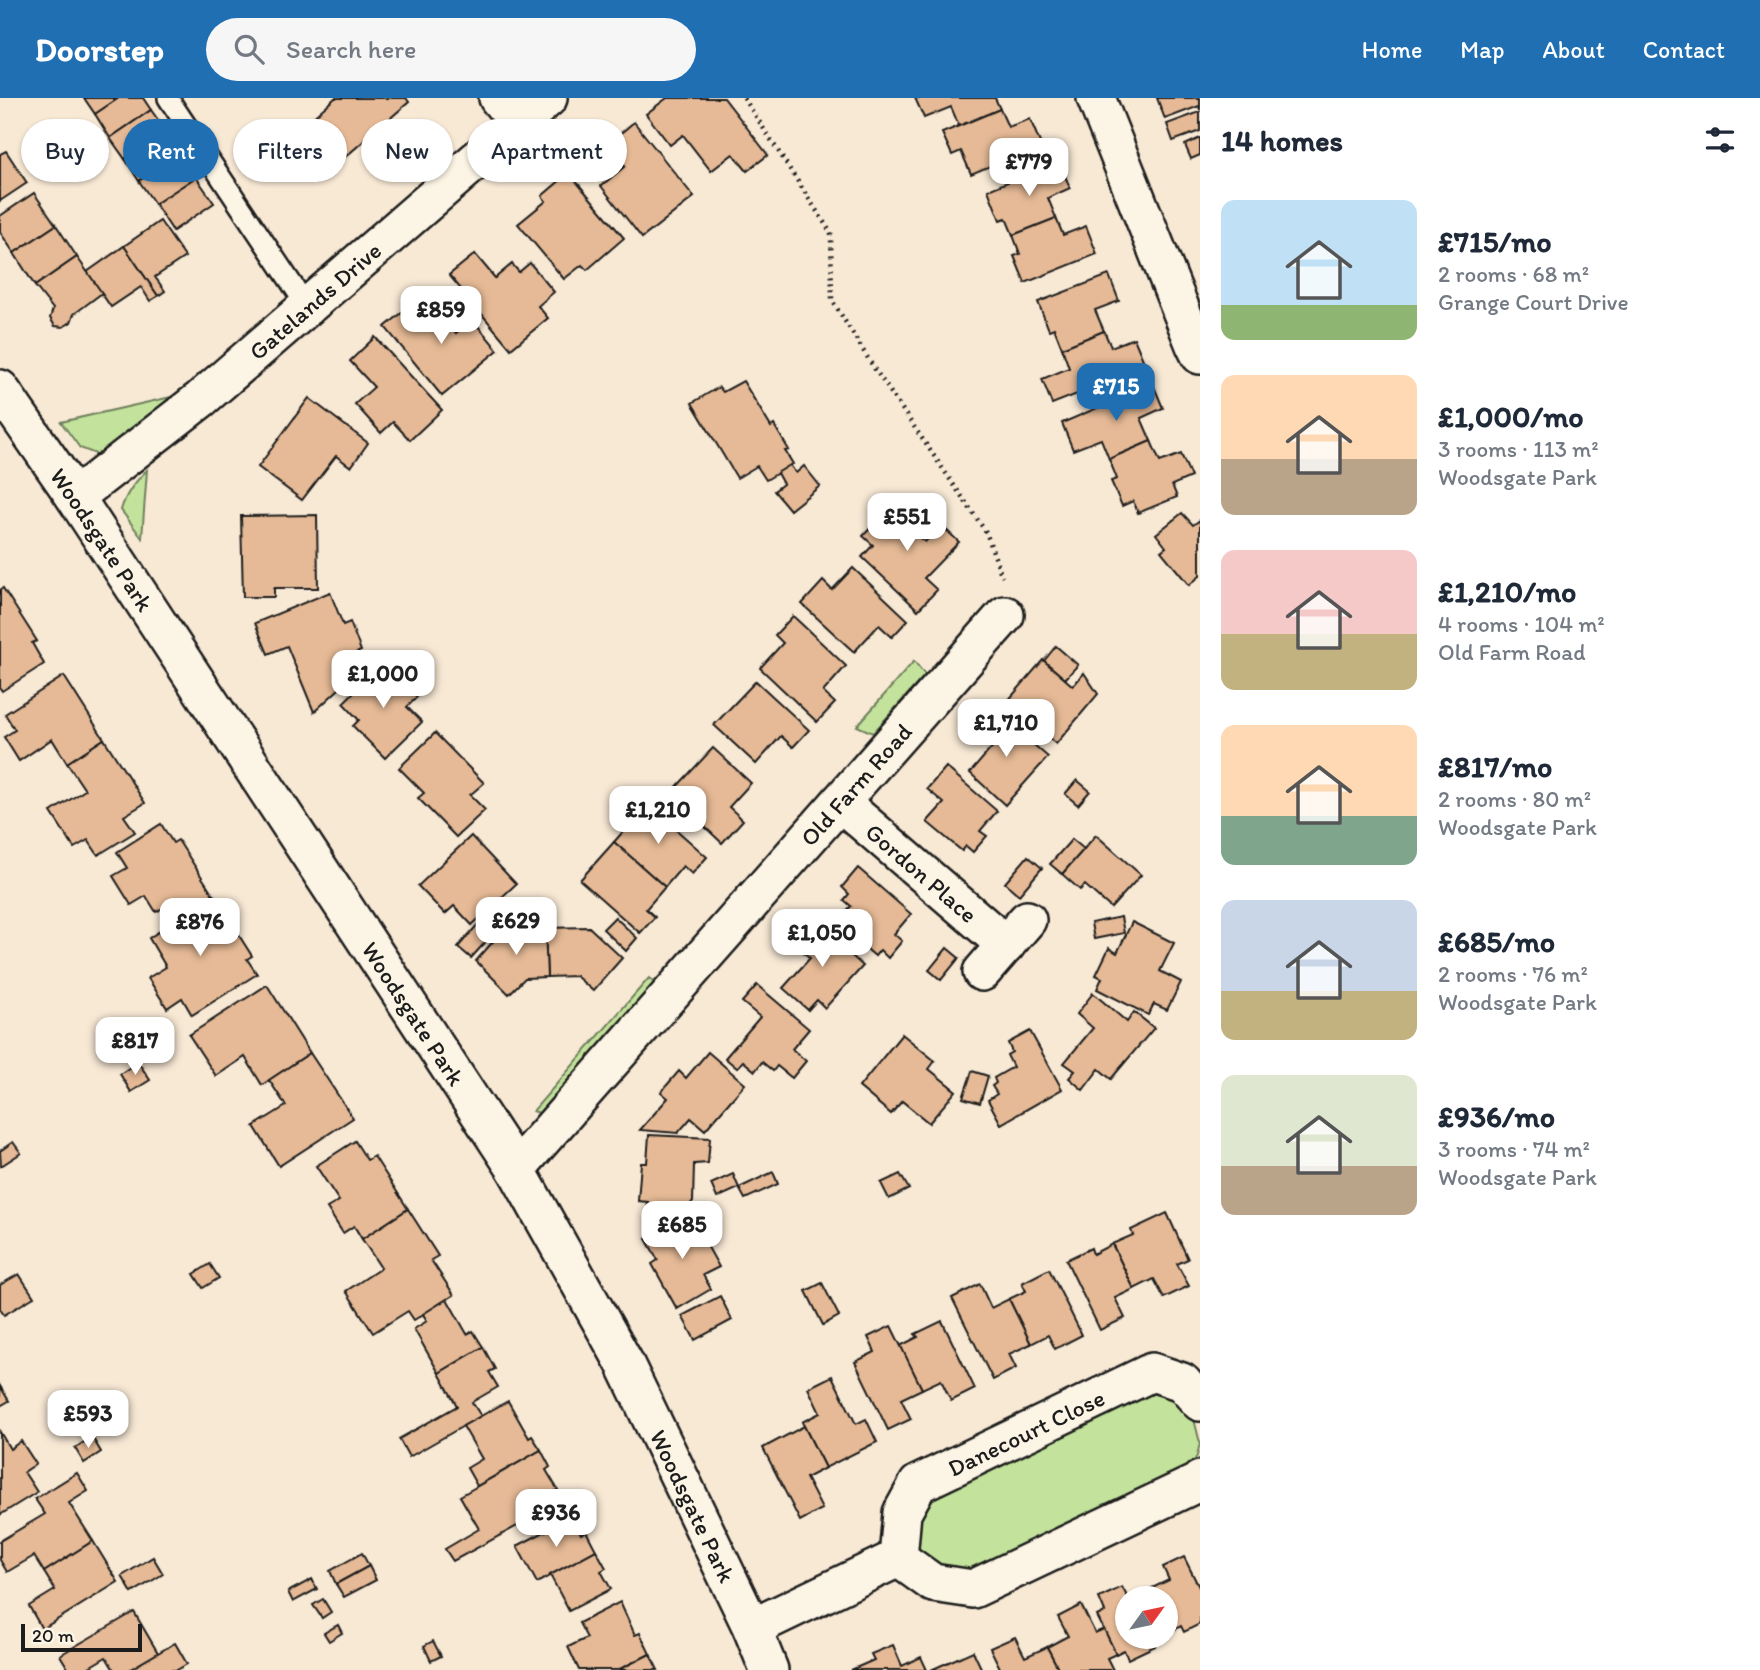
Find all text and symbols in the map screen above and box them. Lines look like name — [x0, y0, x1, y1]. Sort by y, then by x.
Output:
search box — [206, 18, 696, 81]
text: Doorstep — [35, 30, 164, 69]
icon: search — [230, 30, 268, 68]
text: Search here — [286, 33, 416, 65]
text: Home — [1362, 35, 1422, 64]
text: Map — [1460, 35, 1504, 64]
text: About — [1542, 35, 1605, 64]
text: Contact — [1643, 35, 1725, 64]
chip: Buy — [21, 119, 109, 182]
chip: Rent — [123, 119, 219, 182]
chip: Filters — [233, 119, 347, 182]
chip: New — [361, 119, 453, 182]
chip: Apartment — [467, 119, 627, 182]
icon: filters — [1701, 121, 1739, 159]
text: 14 homes — [1221, 122, 1343, 159]
pin: £779 — [988, 139, 1070, 198]
text: £779 — [1005, 147, 1053, 175]
text: £715/mo — [1438, 223, 1552, 260]
icon: home — [1277, 228, 1361, 312]
street label: Gatelands Drive — [243, 235, 387, 366]
text: 2 rooms · 68 m² — [1438, 260, 1589, 288]
pin: £859 — [400, 286, 482, 346]
text: Grange Court Drive — [1438, 288, 1629, 316]
text: £859 — [416, 295, 466, 323]
pin: £715 — [1075, 364, 1157, 423]
text: £715 — [1093, 372, 1139, 400]
text: £1,000/mo — [1438, 398, 1584, 435]
icon: home — [1277, 403, 1361, 487]
text: 3 rooms · 113 m² — [1438, 435, 1599, 463]
street label: Woodsgate Park — [45, 462, 161, 617]
text: Woodsgate Park — [1438, 463, 1597, 491]
pin: £551 — [866, 494, 948, 553]
text: £551 — [883, 502, 931, 530]
text: £1,210/mo — [1438, 573, 1576, 610]
icon: home — [1277, 578, 1361, 662]
text: 4 rooms · 104 m² — [1438, 610, 1605, 638]
text: Old Farm Road — [1438, 638, 1586, 666]
pin: £1,000 — [326, 650, 440, 710]
text: £1,000 — [348, 659, 418, 687]
pin: £1,710 — [949, 700, 1063, 759]
text: £1,710 — [974, 708, 1038, 736]
street label: Old Farm Road — [794, 717, 917, 852]
text: £817/mo — [1438, 748, 1552, 785]
icon: home — [1277, 753, 1361, 837]
text: 2 rooms · 80 m² — [1438, 785, 1591, 813]
pin: £1,210 — [601, 786, 715, 846]
text: £1,210 — [625, 795, 691, 823]
text: Woodsgate Park — [1438, 813, 1597, 841]
street label: Gordon Place — [860, 817, 983, 928]
pin: £876 — [159, 898, 241, 958]
pin: £629 — [475, 898, 557, 957]
text: £629 — [492, 906, 540, 934]
text: £876 — [176, 907, 224, 935]
pin: £1,050 — [765, 910, 879, 969]
text: £1,050 — [788, 918, 856, 946]
text: £685/mo — [1438, 923, 1555, 960]
icon: home — [1277, 928, 1361, 1012]
street label: Woodsgate Park — [356, 936, 472, 1091]
text: 2 rooms · 76 m² — [1438, 960, 1588, 988]
text: Woodsgate Park — [1438, 988, 1597, 1016]
pin: £817 — [94, 1018, 176, 1077]
text: £817 — [112, 1026, 159, 1054]
text: £936/mo — [1438, 1098, 1555, 1135]
icon: home — [1277, 1103, 1361, 1187]
text: 3 rooms · 74 m² — [1438, 1135, 1590, 1163]
text: Woodsgate Park — [1438, 1163, 1597, 1191]
pin: £685 — [641, 1202, 723, 1261]
text: £685 — [657, 1210, 707, 1238]
street label: Danecourt Close — [943, 1382, 1109, 1482]
pin: £593 — [47, 1390, 129, 1450]
text: £593 — [64, 1399, 112, 1427]
street label: Woodsgate Park — [644, 1425, 742, 1587]
pin: £936 — [515, 1490, 597, 1549]
text: £936 — [531, 1498, 581, 1526]
north arrow — [1115, 1586, 1178, 1648]
map controls — [1115, 1586, 1178, 1649]
scale bar — [21, 1621, 142, 1653]
text: 20 m — [32, 1624, 74, 1647]

